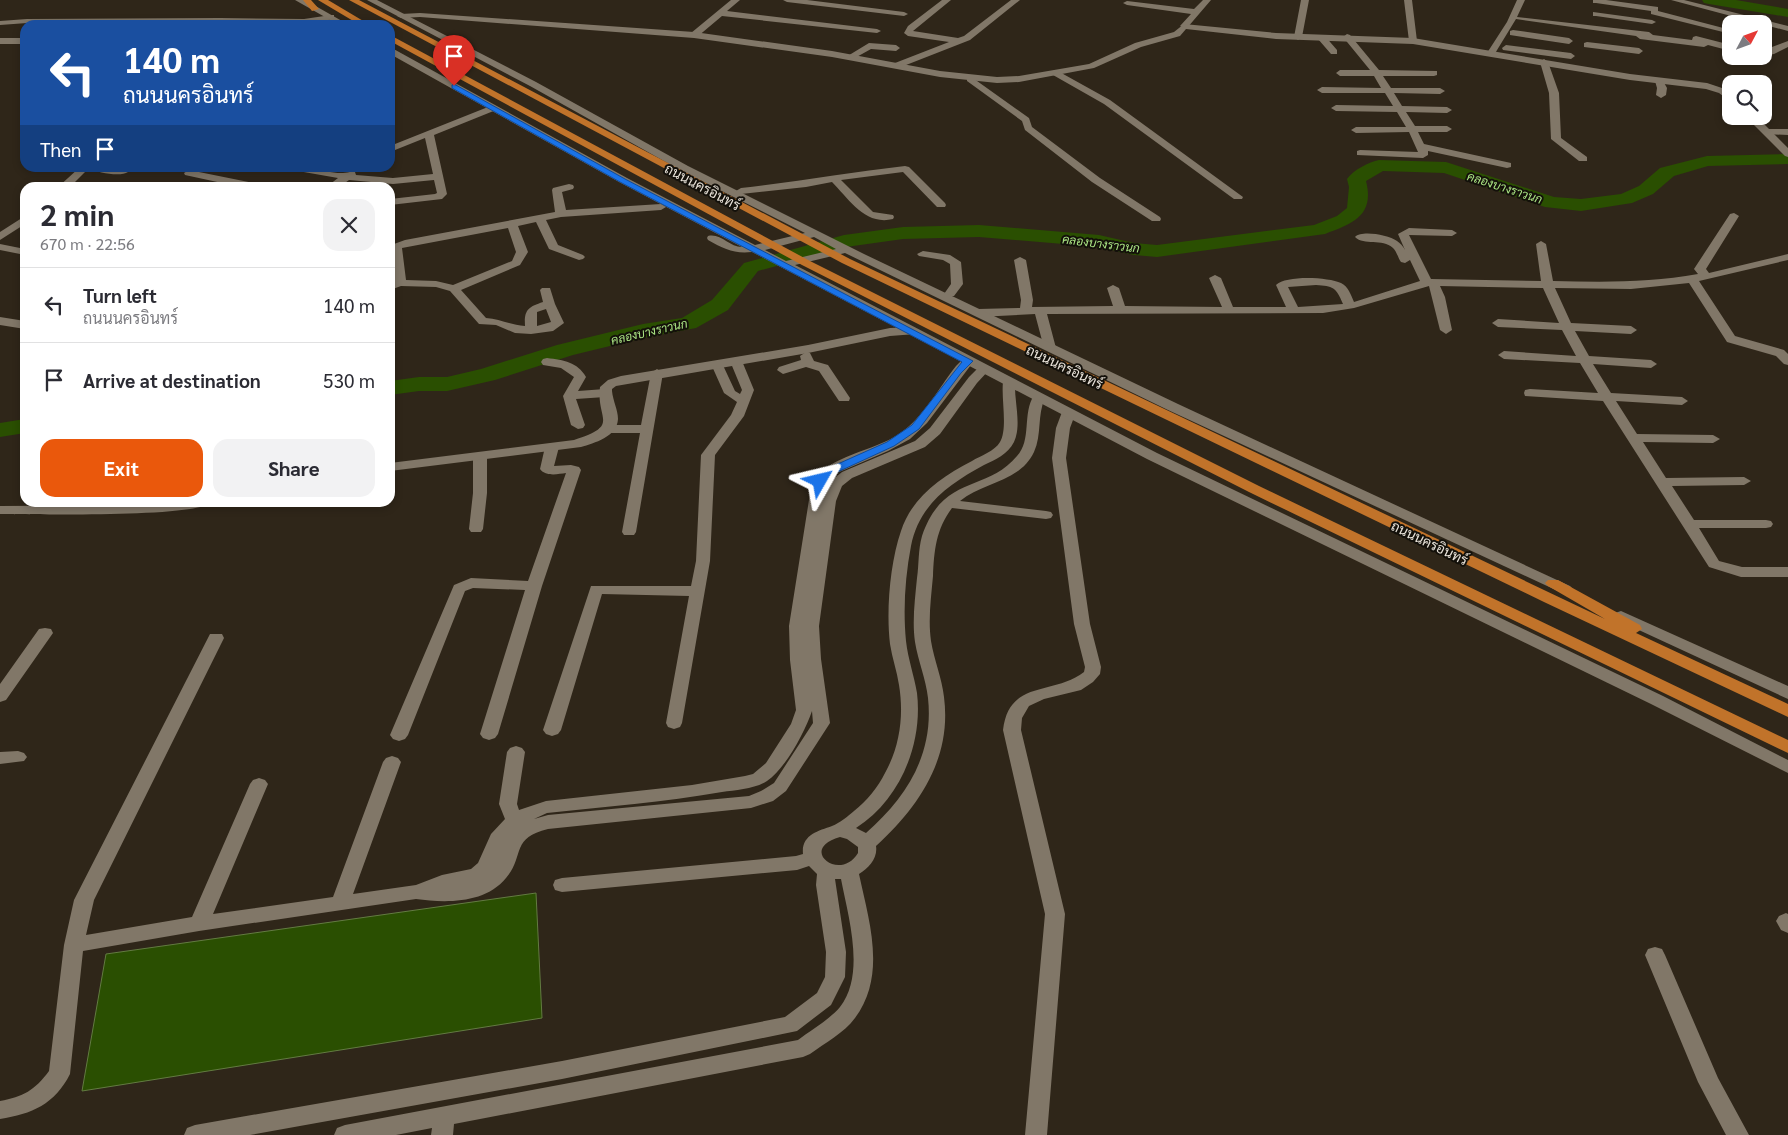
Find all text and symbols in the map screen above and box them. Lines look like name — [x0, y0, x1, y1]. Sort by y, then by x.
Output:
north arrow — [1722, 15, 1772, 65]
map controls — [1722, 15, 1772, 125]
pin — [433, 35, 475, 86]
text: 140 m — [123, 36, 220, 81]
icon: left — [40, 40, 105, 105]
icon: arrive — [440, 42, 468, 70]
button: search — [1722, 75, 1772, 125]
text: ถนนนครอินทร์ — [123, 80, 254, 108]
icon: arrive — [91, 135, 119, 163]
text: Then — [40, 137, 81, 161]
street label: ถนนนครอินทร์ — [662, 159, 744, 214]
water label: คลองบางราวนก — [1465, 167, 1545, 207]
text: 2 min — [40, 194, 114, 233]
button: close — [323, 199, 375, 251]
water label: คลองบางราวนก — [1061, 230, 1141, 256]
text: 670 m · 22:56 — [40, 233, 135, 254]
text: Turn left — [83, 283, 157, 307]
icon: left — [40, 291, 68, 319]
text: 140 m — [323, 293, 375, 317]
text: ถนนนครอินทร์ — [83, 307, 178, 328]
water label: คลองบางราวนก — [609, 314, 689, 348]
street label: ถนนนครอินทร์ — [1024, 340, 1107, 392]
icon: arrive — [40, 366, 68, 394]
text: Arrive at destination — [83, 368, 261, 392]
text: 530 m — [323, 368, 375, 392]
button: Exit — [40, 439, 203, 497]
button: Share — [213, 439, 375, 497]
position arrow — [793, 454, 845, 506]
street label: ถนนนครอินทร์ — [1389, 516, 1472, 568]

